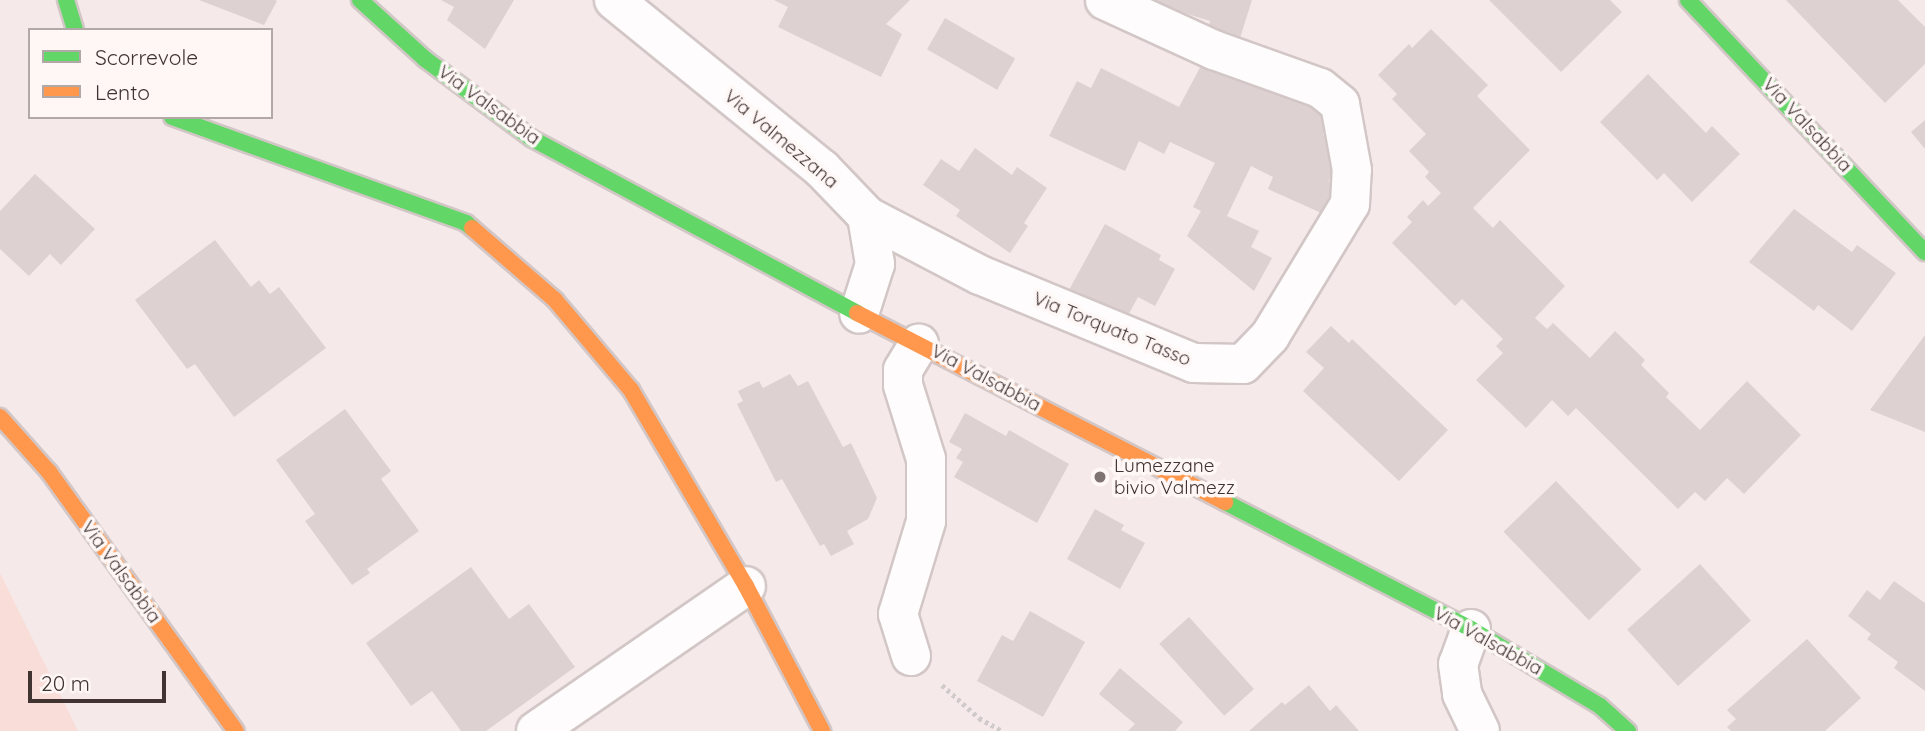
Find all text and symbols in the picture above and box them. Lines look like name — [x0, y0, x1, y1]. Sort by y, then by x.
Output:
legend — [28, 28, 273, 119]
text: Scorrevole — [95, 44, 198, 70]
street label: Via Valsabbia — [433, 60, 545, 150]
street label: Via Valsabbia — [1757, 73, 1857, 177]
text: Lento — [95, 79, 150, 105]
street label: Via Valmezzana — [719, 85, 843, 193]
street label: Via Torquato Tasso — [1030, 287, 1194, 371]
street label: Via Valsabbia — [927, 340, 1045, 416]
place label: Lumezzane bivio Valmezz — [1114, 455, 1235, 499]
marker: Lumezzane bivio Valmezz — [1092, 469, 1108, 485]
street label: Via Valsabbia — [76, 516, 166, 628]
street label: Via Valsabbia — [1430, 602, 1546, 680]
scale bar — [32, 658, 170, 702]
text: 20 m — [41, 670, 90, 696]

